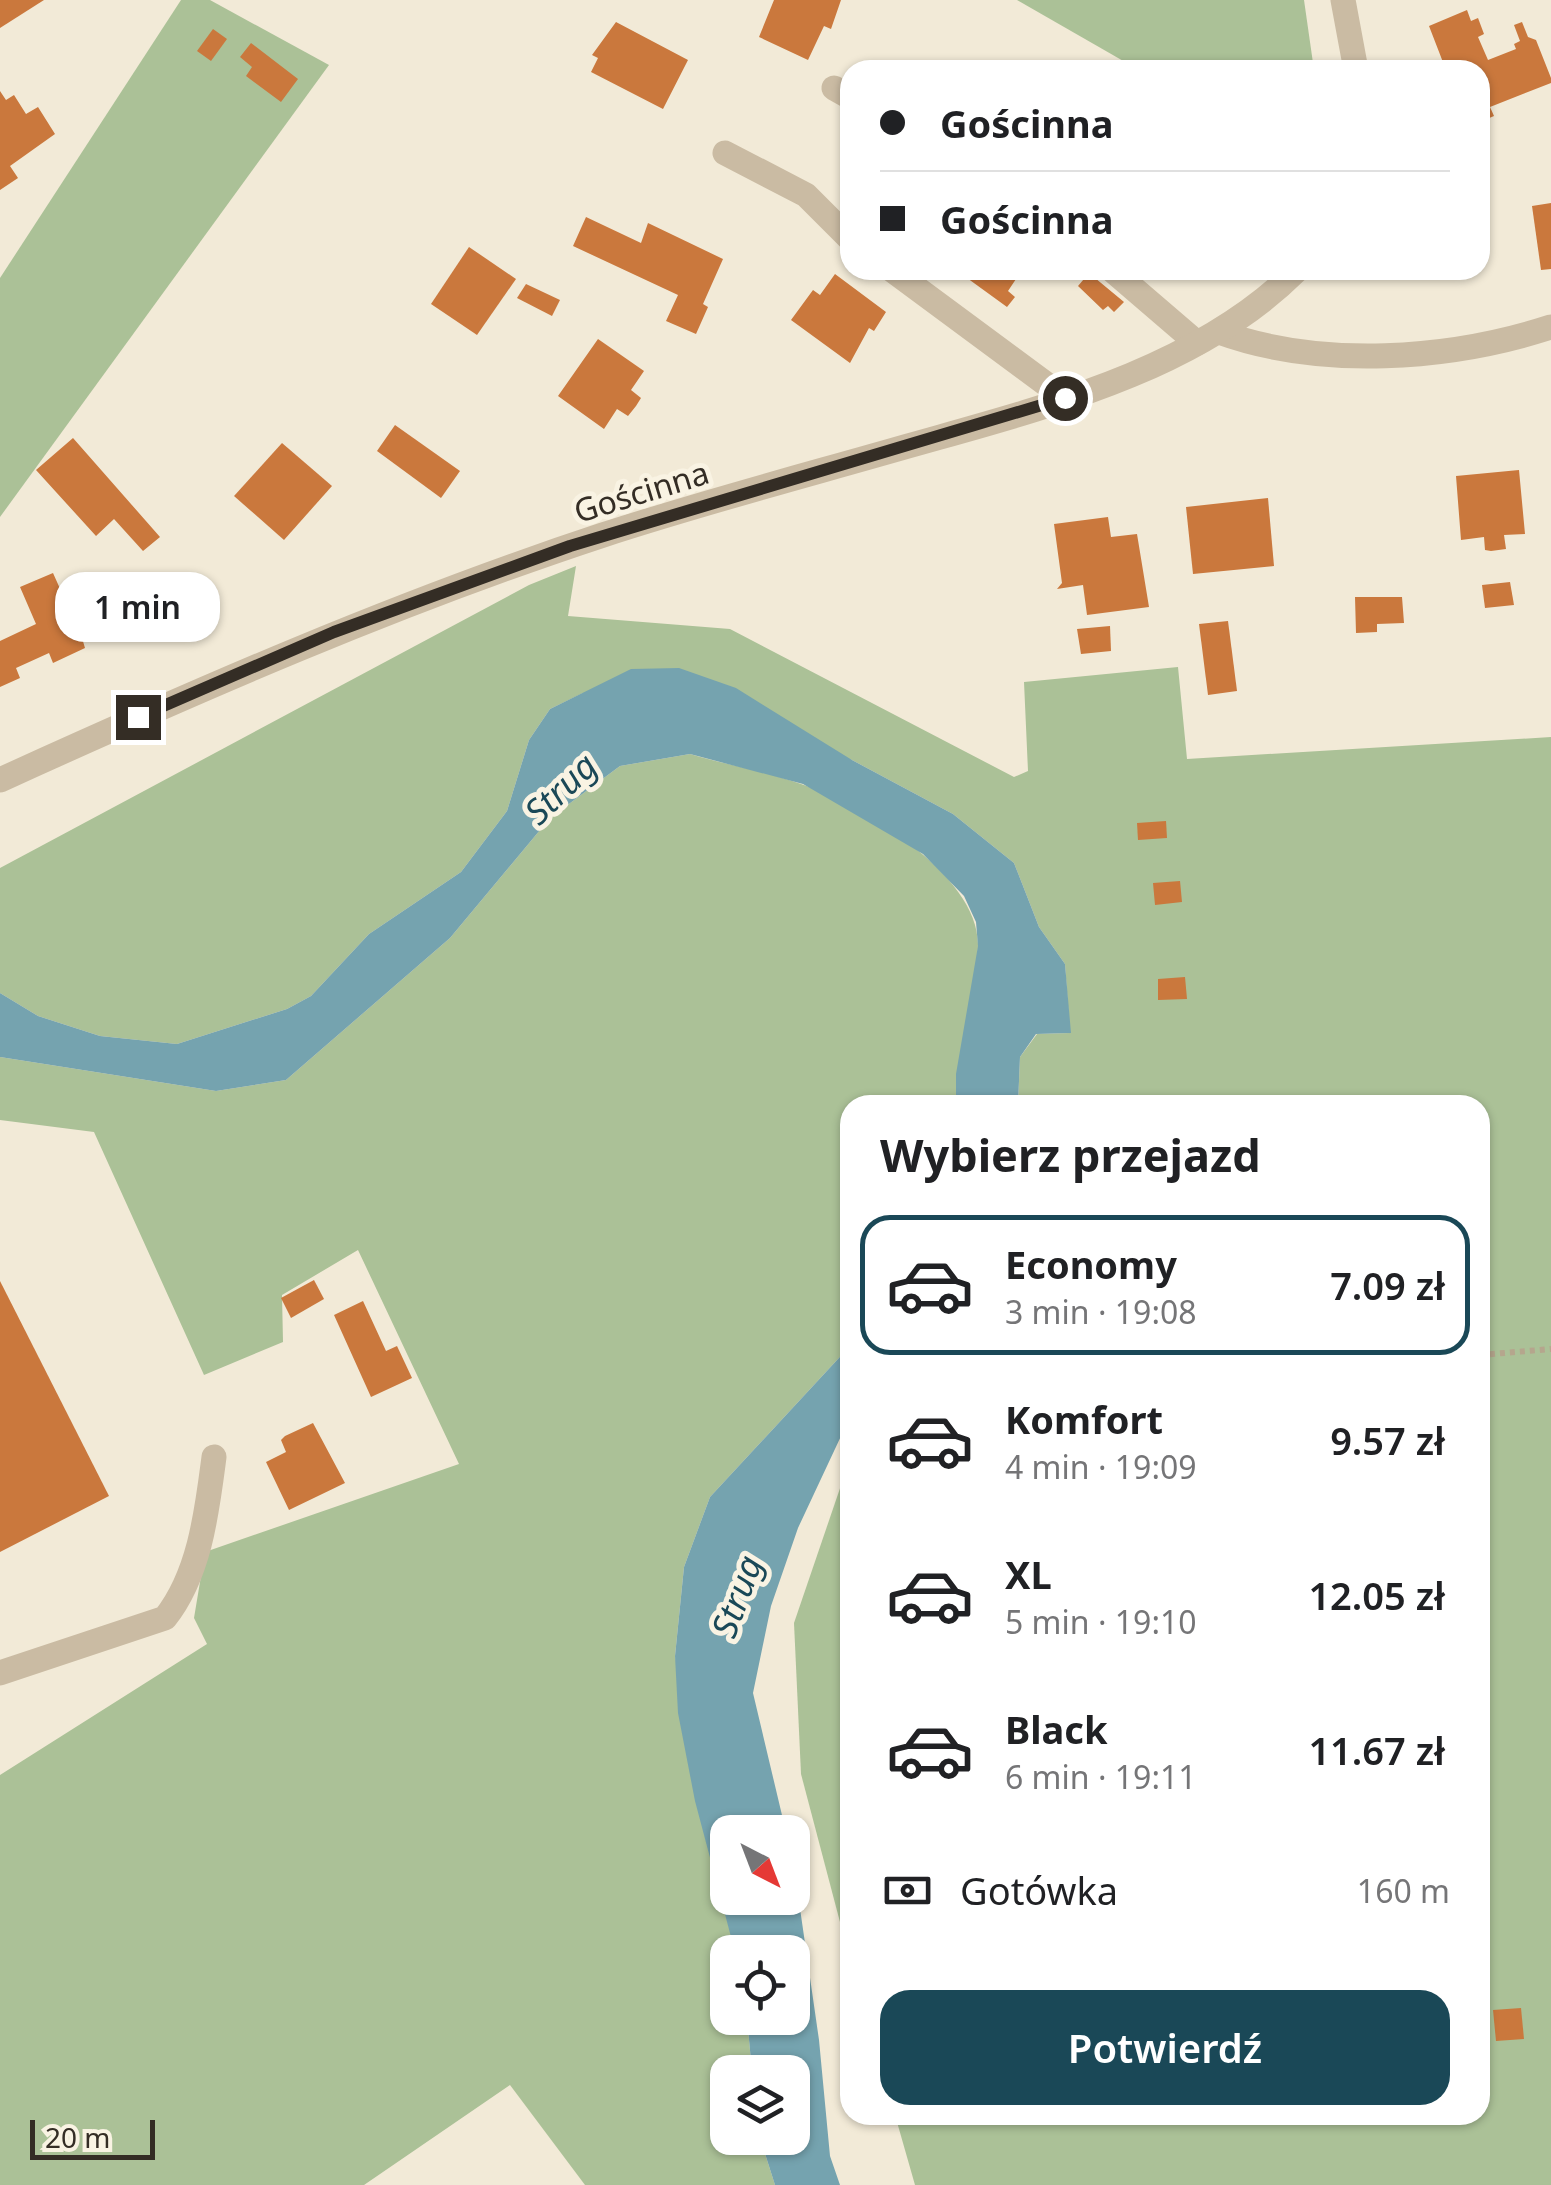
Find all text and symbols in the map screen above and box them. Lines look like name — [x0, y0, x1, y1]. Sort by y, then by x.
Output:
text: Gościnna — [940, 97, 1113, 149]
text: Gościnna — [940, 193, 1113, 245]
route start — [1043, 376, 1088, 421]
street label: Gościnna — [568, 450, 714, 532]
callout: 1 min — [56, 572, 220, 642]
text: 1 min — [94, 585, 181, 628]
route end — [116, 695, 161, 740]
water label: Strug — [514, 742, 606, 834]
text: Wybierz przejazd — [880, 1124, 1261, 1185]
text: Economy — [1005, 1238, 1177, 1290]
icon: car — [885, 1240, 975, 1330]
text: 7.09 zł — [1330, 1259, 1445, 1311]
text: 3 min · 19:08 — [1005, 1290, 1197, 1333]
text: Komfort — [1005, 1393, 1163, 1445]
icon: car — [885, 1395, 975, 1485]
text: 9.57 zł — [1330, 1414, 1445, 1466]
text: 4 min · 19:09 — [1005, 1445, 1197, 1488]
text: XL — [1005, 1548, 1052, 1600]
water label: Strug — [700, 1549, 772, 1643]
icon: car — [885, 1550, 975, 1640]
text: 12.05 zł — [1308, 1569, 1445, 1621]
text: 5 min · 19:10 — [1005, 1600, 1197, 1643]
text: Black — [1005, 1703, 1108, 1755]
icon: car — [885, 1705, 975, 1795]
text: 11.67 zł — [1308, 1724, 1445, 1776]
text: 6 min · 19:11 — [1005, 1755, 1197, 1798]
north arrow — [710, 1815, 810, 1915]
map controls — [710, 1815, 810, 2155]
icon: cash — [880, 1863, 935, 1918]
text: Gotówka — [960, 1864, 1118, 1916]
text: 160 m — [1357, 1869, 1450, 1912]
button: locate — [710, 1935, 810, 2035]
button: Potwierdź — [880, 1990, 1450, 2105]
button: layers — [710, 2055, 810, 2155]
scale bar — [30, 2115, 155, 2160]
text: 20 m — [45, 2118, 111, 2156]

